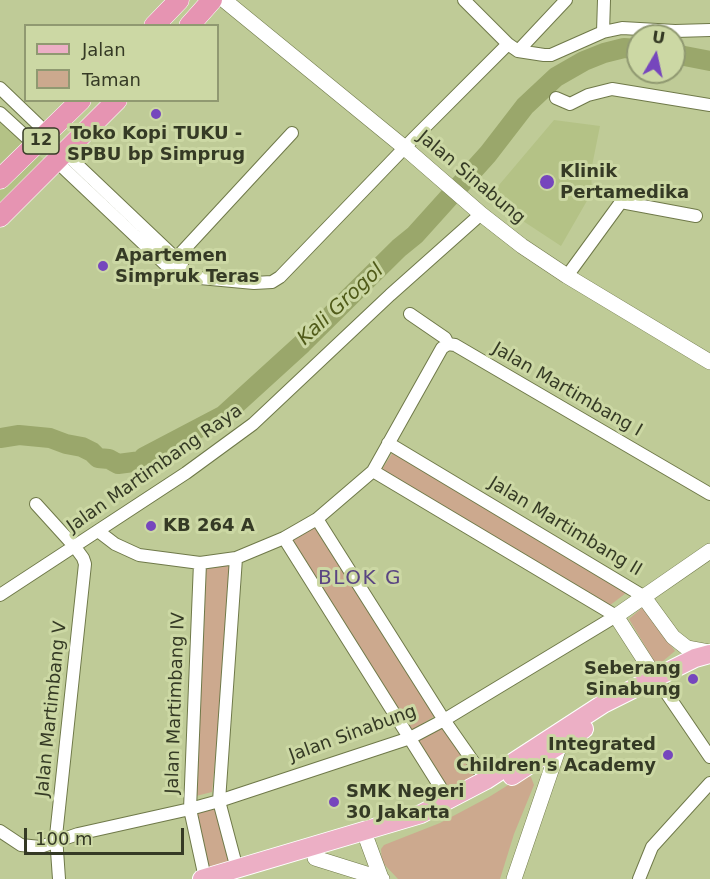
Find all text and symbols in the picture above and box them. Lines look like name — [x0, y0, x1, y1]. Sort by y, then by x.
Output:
legend — [24, 24, 219, 102]
north arrow — [626, 24, 686, 84]
text: U — [651, 27, 666, 48]
text: Jalan — [82, 39, 126, 60]
text: Taman — [82, 69, 141, 90]
marker: Toko Kopi TUKU - SPBU bp Simprug — [149, 107, 163, 121]
place label: Toko Kopi TUKU - SPBU bp Simprug — [67, 123, 245, 166]
street label: Jalan Sinabung — [413, 127, 529, 229]
road number: 12 — [23, 128, 59, 154]
place label: Klinik Pertamedika — [560, 161, 689, 204]
marker: Klinik Pertamedika — [538, 173, 556, 191]
place label: Apartemen Simpruk Teras — [115, 245, 260, 288]
marker: Apartemen Simpruk Teras — [96, 259, 110, 273]
water label: Kali Grogol — [293, 259, 389, 351]
street label: Jalan Martimbang I — [488, 338, 646, 442]
street label: Jalan Martimbang Raya — [63, 400, 247, 538]
street label: Jalan Martimbang II — [485, 473, 645, 581]
place label: KB 264 A — [163, 515, 255, 537]
marker: KB 264 A — [144, 519, 158, 533]
district label: BLOK G — [318, 567, 402, 591]
street label: Jalan Martimbang IV — [162, 612, 190, 794]
street label: Jalan Martimbang V — [32, 620, 72, 798]
place label: Seberang Sinabung — [584, 658, 681, 700]
marker: Seberang Sinabung — [686, 672, 700, 686]
street label: Jalan Sinabung — [286, 701, 420, 767]
place label: Integrated Children's Academy — [456, 734, 656, 777]
marker: Integrated Children's Academy — [661, 748, 675, 762]
place label: SMK Negeri 30 Jakarta — [346, 781, 465, 824]
marker: SMK Negeri 30 Jakarta — [327, 795, 341, 809]
scale bar — [27, 816, 188, 854]
text: 100 m — [35, 828, 93, 849]

